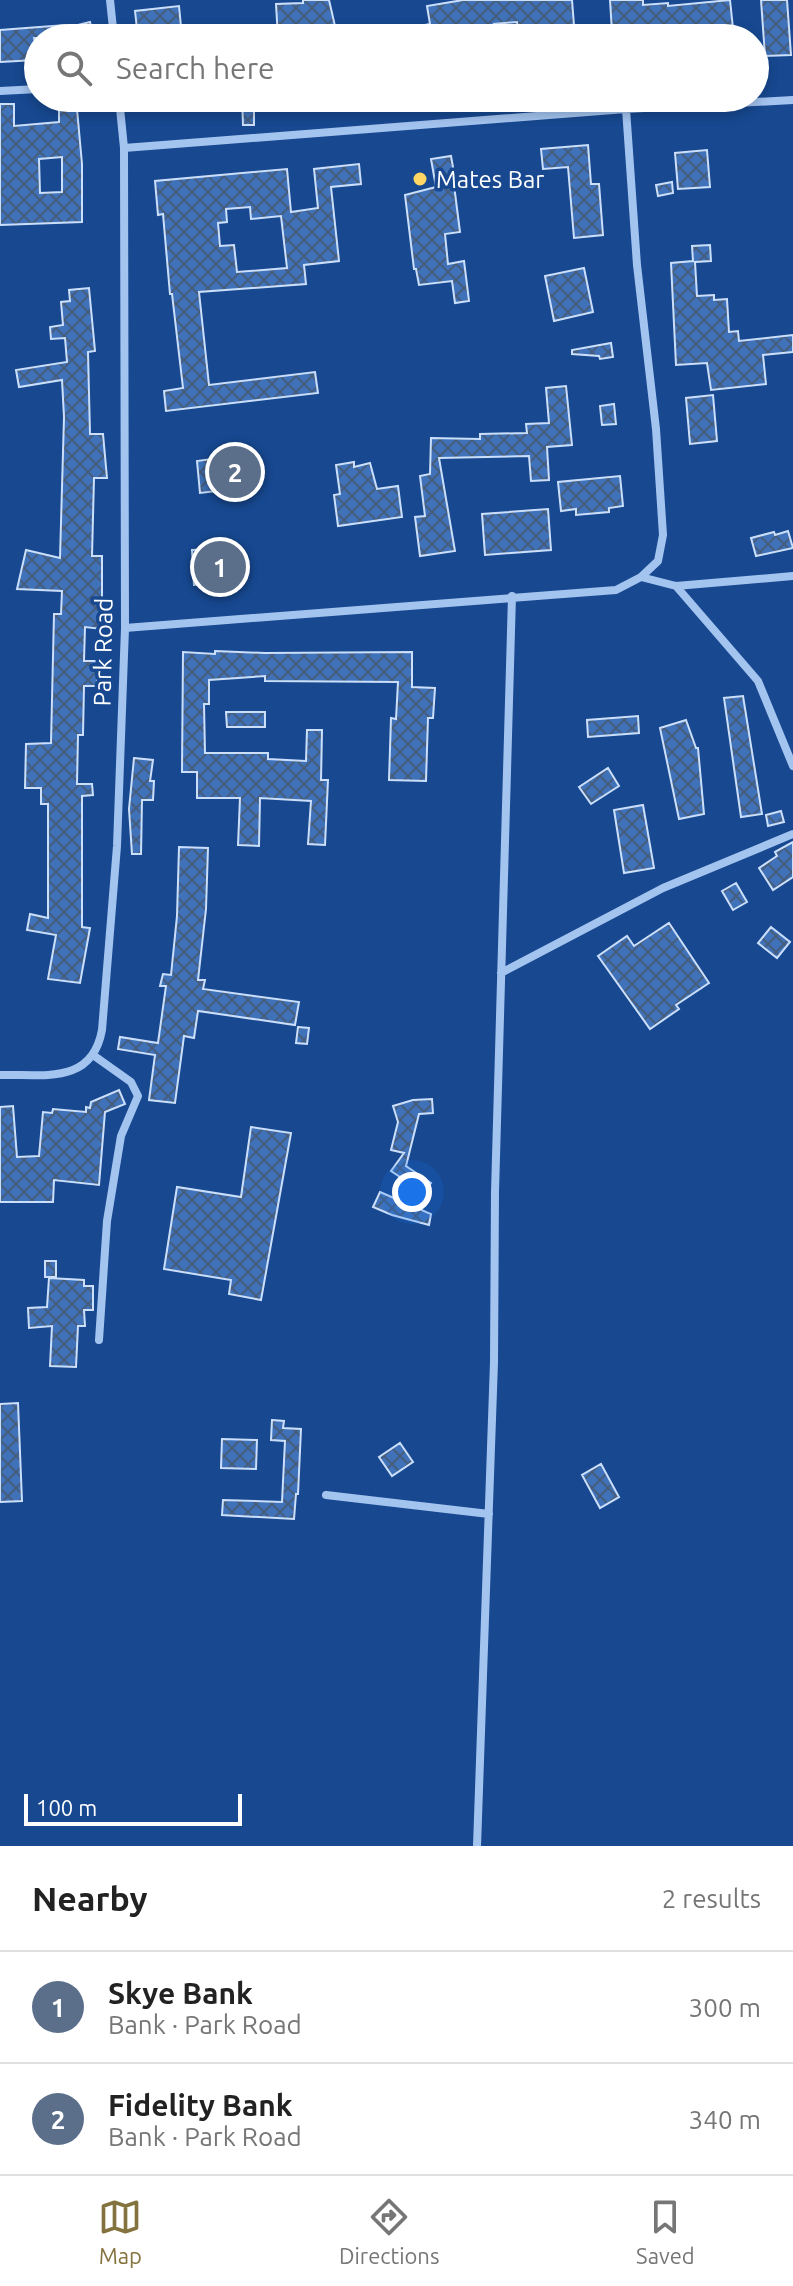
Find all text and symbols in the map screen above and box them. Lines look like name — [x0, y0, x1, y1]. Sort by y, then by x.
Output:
search box — [24, 24, 769, 112]
icon: search — [52, 46, 96, 90]
text: Search here — [116, 51, 275, 85]
place label: Mates Bar — [436, 166, 544, 193]
marker: Mates Bar — [411, 170, 429, 188]
pin: 2 — [209, 442, 261, 502]
pin: 1 — [194, 537, 246, 597]
street label: Park Road — [89, 598, 117, 706]
your location — [392, 1172, 432, 1212]
scale bar — [24, 1790, 242, 1826]
text: 100 m — [36, 1795, 97, 1820]
text: Nearby — [32, 1879, 147, 1917]
text: 2 results — [662, 1884, 761, 1913]
text: Skye Bank — [108, 1976, 253, 2010]
text: 1 — [51, 1993, 65, 2022]
text: 300 m — [689, 1993, 761, 2022]
text: Bank · Park Road — [108, 2010, 302, 2039]
text: Fidelity Bank — [108, 2088, 293, 2122]
text: 2 — [51, 2105, 65, 2134]
text: 340 m — [689, 2105, 761, 2134]
text: Bank · Park Road — [108, 2122, 302, 2151]
tab: Map — [98, 2195, 142, 2268]
tab: Directions — [339, 2195, 439, 2268]
tab: Saved — [636, 2195, 695, 2268]

